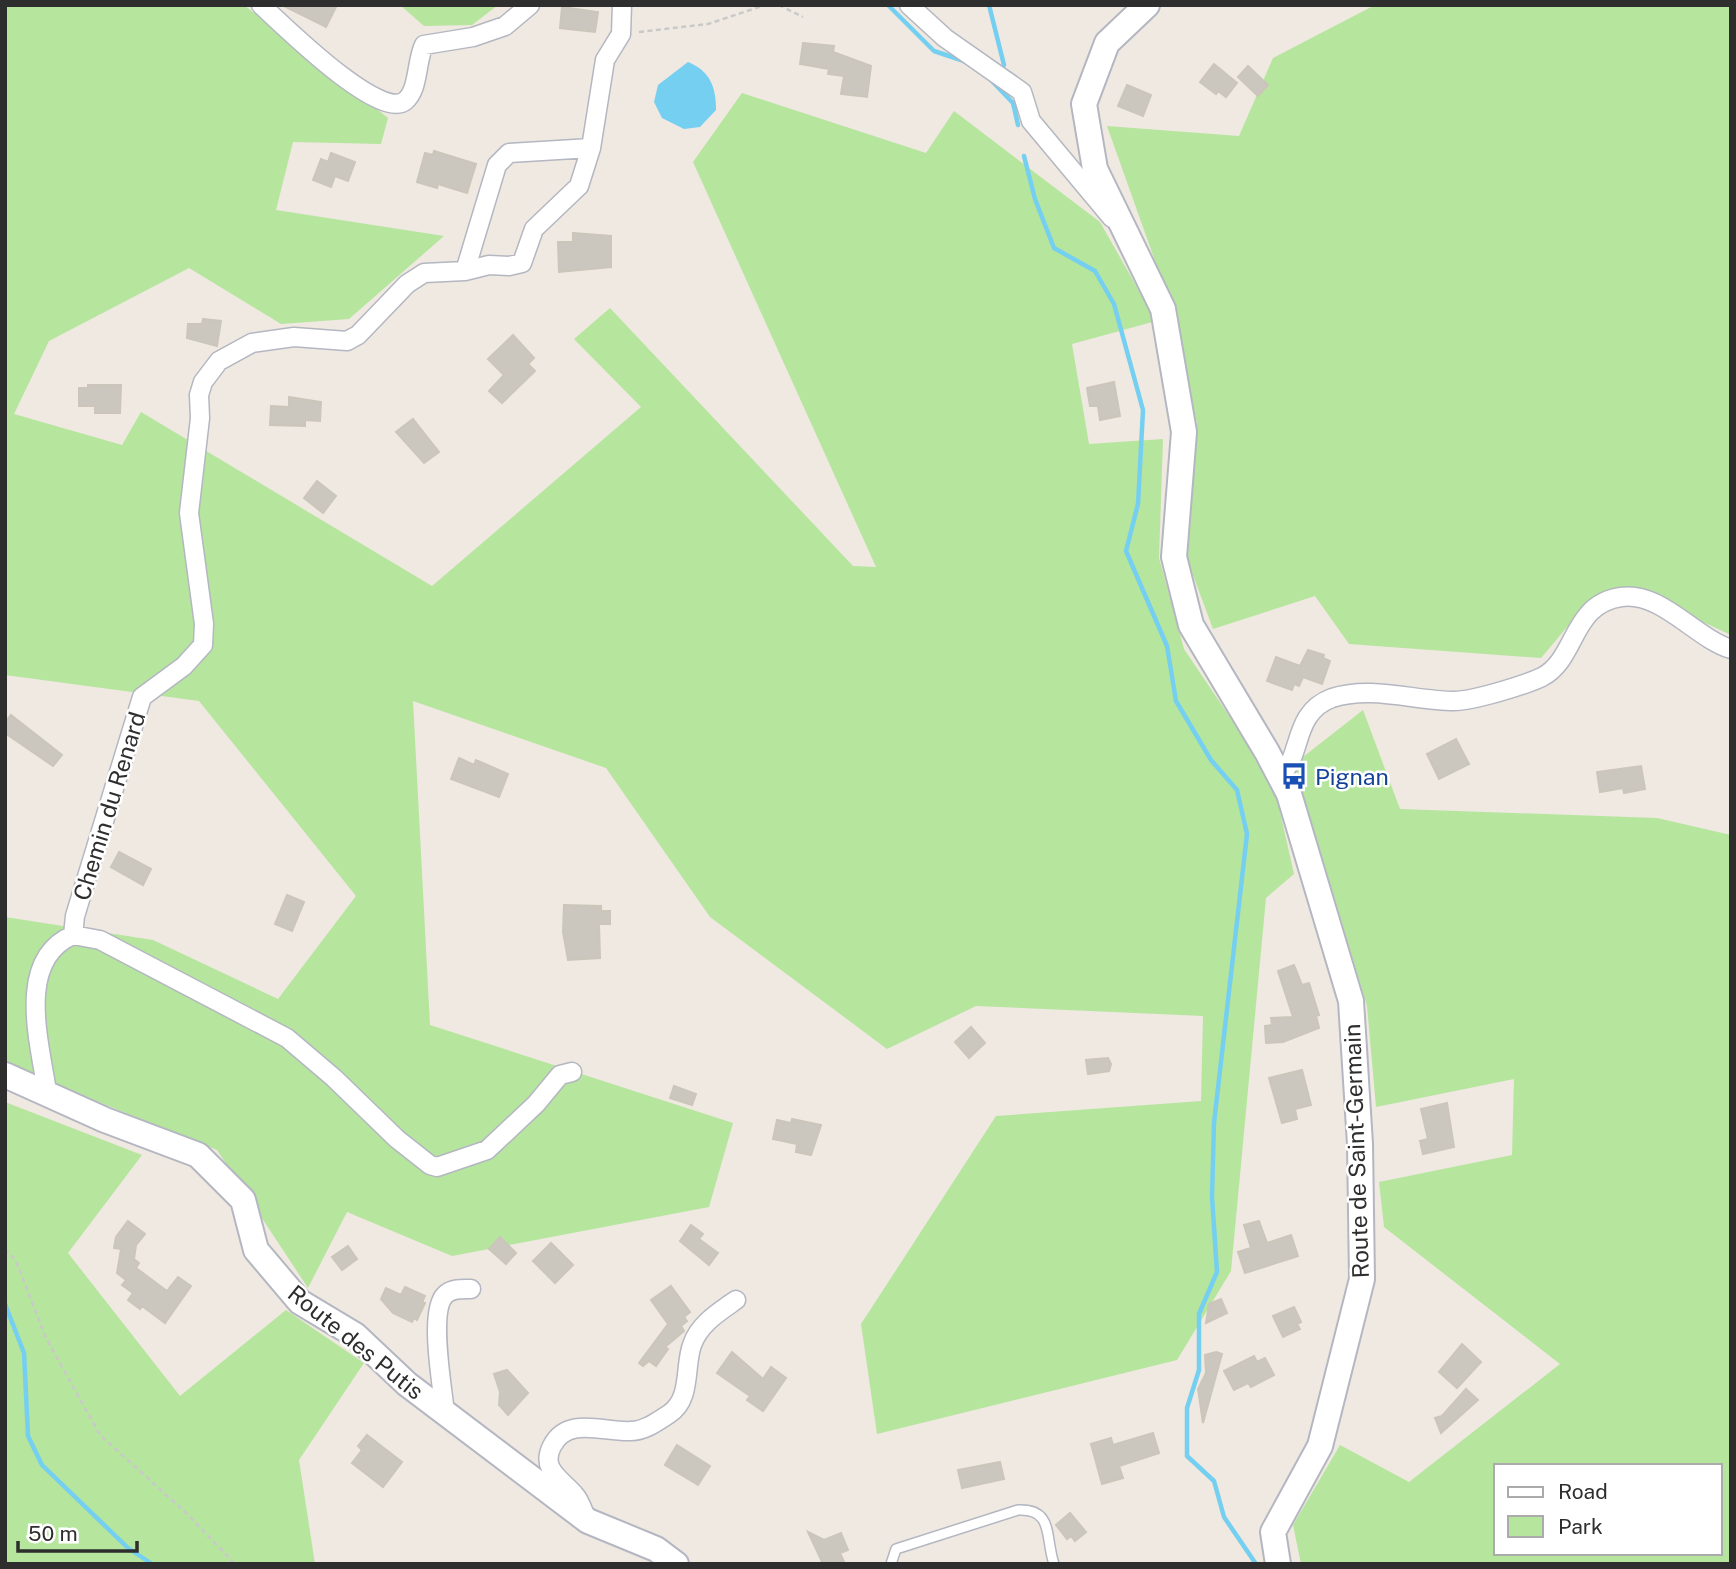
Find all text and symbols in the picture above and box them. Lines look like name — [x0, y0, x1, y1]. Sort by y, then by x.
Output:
street label: Chemin du Renard — [67, 708, 151, 904]
bus stop icon: Pignan — [1279, 761, 1309, 791]
place label: Pignan — [1315, 763, 1389, 790]
street label: Route de Saint-Germain — [1338, 1023, 1374, 1279]
street label: Route des Putis — [283, 1279, 429, 1405]
legend — [1494, 1464, 1722, 1555]
text: Road — [1558, 1479, 1608, 1504]
scale bar — [18, 1510, 136, 1554]
text: Park — [1558, 1514, 1603, 1539]
text: 50 m — [28, 1521, 78, 1546]

